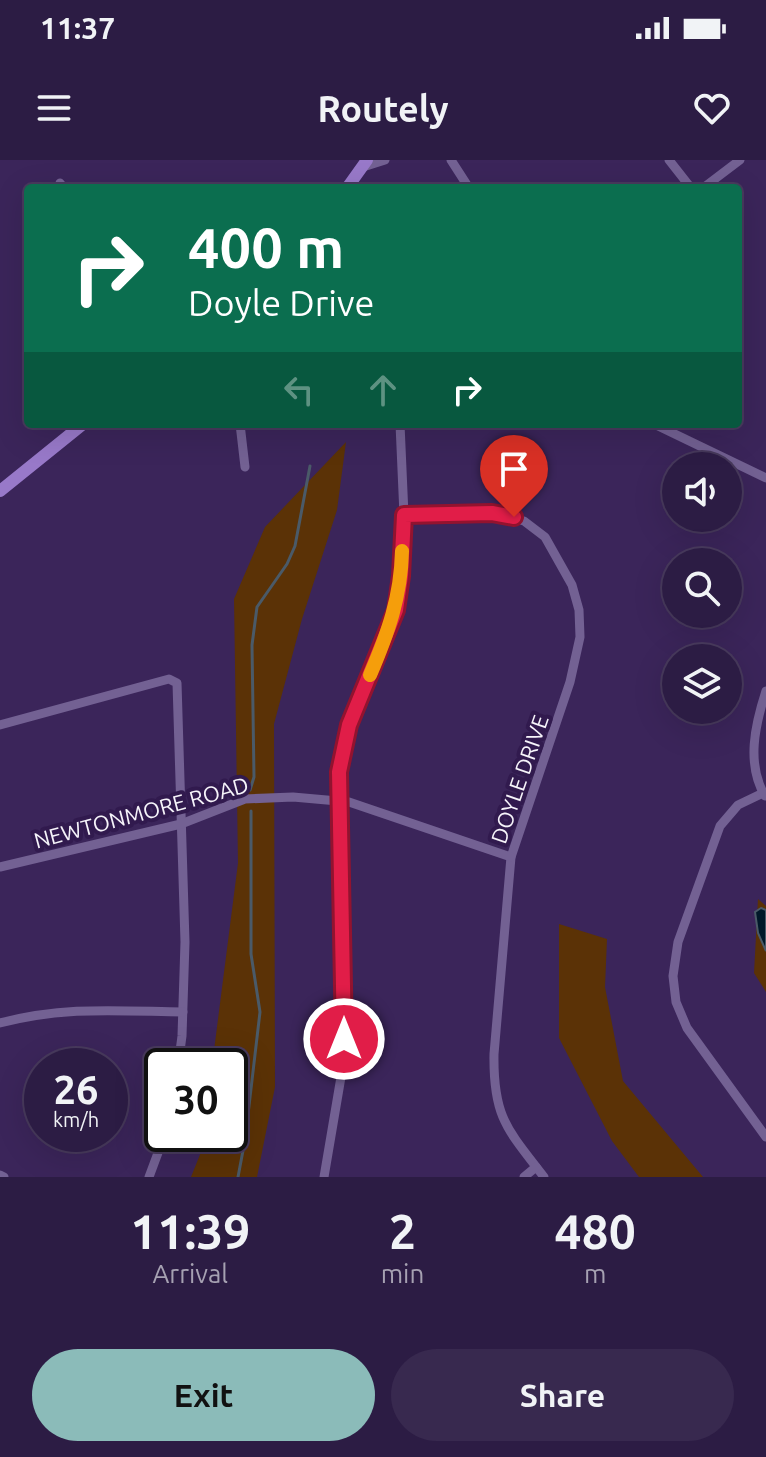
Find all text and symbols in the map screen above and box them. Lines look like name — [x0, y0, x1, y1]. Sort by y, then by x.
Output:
text: 11:37 — [40, 11, 115, 45]
icon: menu — [32, 86, 76, 130]
icon: heart — [690, 86, 734, 130]
text: Routely — [317, 88, 449, 129]
icon: right — [56, 216, 160, 320]
text: 400 m — [188, 216, 344, 279]
text: Doyle Drive — [188, 282, 374, 323]
icon: left — [277, 368, 321, 412]
icon: ahead — [361, 368, 405, 412]
icon: right — [445, 368, 489, 412]
pin — [480, 435, 548, 517]
icon: arrive — [492, 447, 536, 491]
map controls — [662, 452, 742, 724]
button: sound — [662, 452, 742, 532]
button: search — [662, 548, 742, 628]
button: layers — [662, 644, 742, 724]
street label: DOYLE DRIVE — [485, 711, 553, 847]
street label: NEWTONMORE ROAD — [31, 771, 251, 853]
position arrow — [302, 997, 386, 1081]
speed limit sign: 30 — [144, 1048, 248, 1152]
text: 26 — [53, 1067, 99, 1112]
text: km/h — [53, 1108, 99, 1131]
text: 11:39 — [130, 1204, 250, 1258]
text: 2 — [389, 1204, 416, 1258]
text: 480 — [555, 1204, 636, 1258]
text: Arrival — [152, 1259, 228, 1288]
text: min — [381, 1259, 424, 1288]
text: m — [584, 1259, 606, 1288]
button: Exit — [32, 1349, 375, 1441]
button: Share — [391, 1349, 734, 1441]

